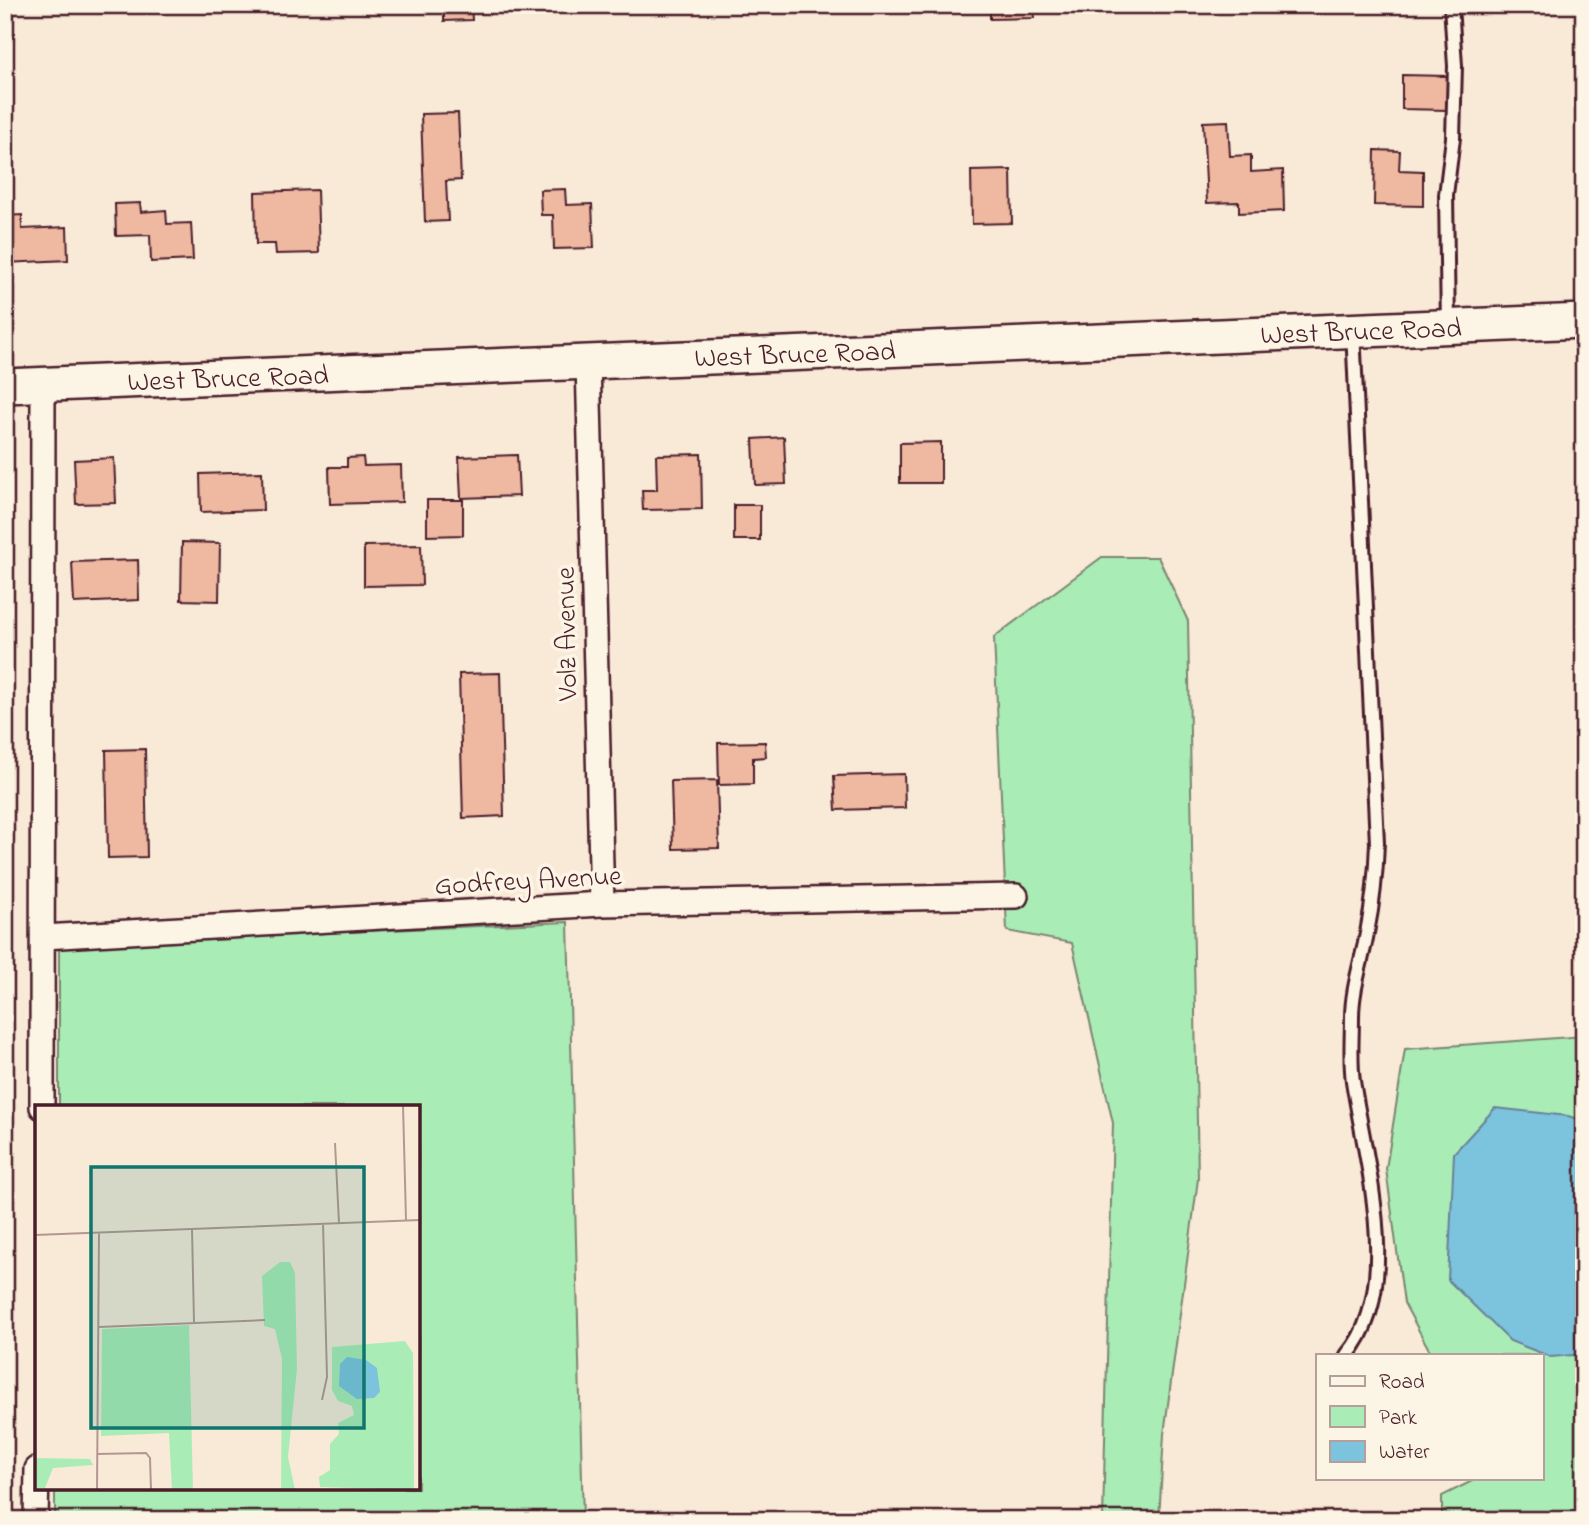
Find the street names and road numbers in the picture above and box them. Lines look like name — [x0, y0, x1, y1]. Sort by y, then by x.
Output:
street label: West Bruce Road — [1260, 309, 1463, 357]
street label: West Bruce Road — [694, 332, 897, 380]
street label: West Bruce Road — [127, 356, 330, 404]
street label: Volz Avenue — [547, 566, 590, 702]
street label: Godfrey Avenue — [433, 857, 623, 908]

